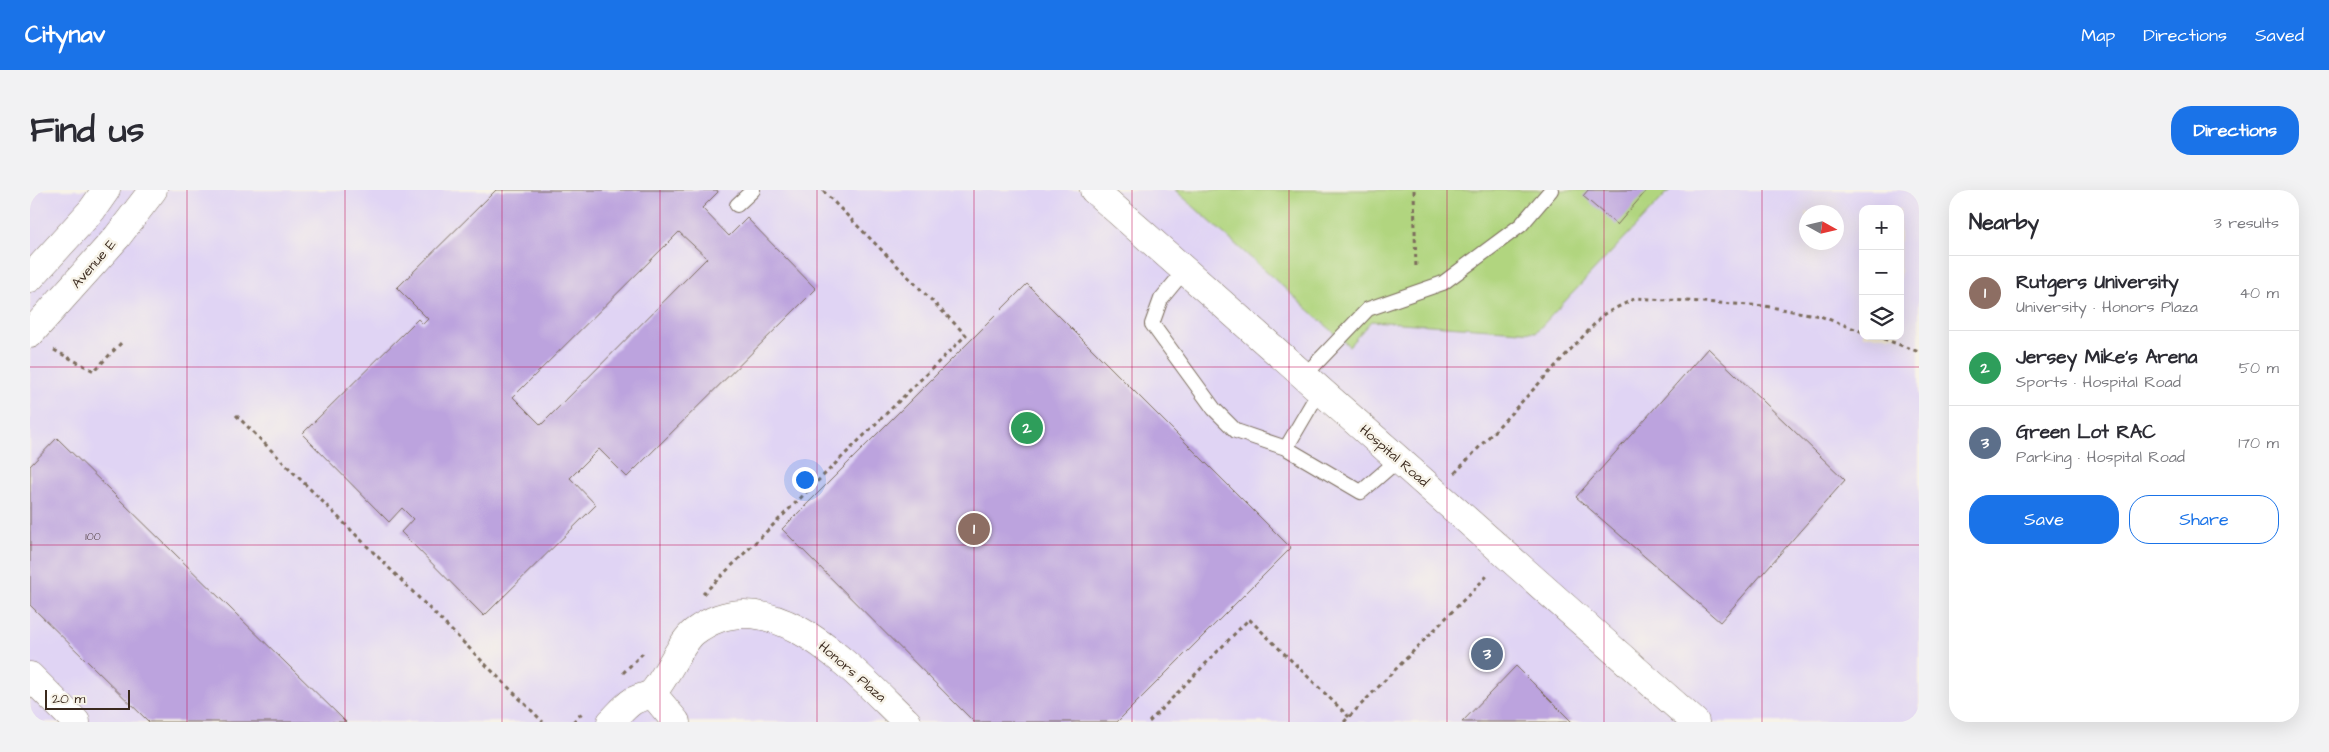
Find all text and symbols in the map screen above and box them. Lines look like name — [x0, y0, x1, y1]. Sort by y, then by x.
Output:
text: Citynav — [25, 18, 105, 52]
text: Map — [2081, 23, 2115, 48]
text: Directions — [2143, 23, 2227, 48]
text: Saved — [2255, 23, 2304, 48]
text: Find us — [30, 106, 144, 155]
button: Directions — [2171, 106, 2299, 155]
north arrow — [1799, 205, 1844, 250]
map controls — [1859, 205, 1904, 340]
button: + — [1859, 205, 1904, 250]
text: Nearby — [1969, 208, 2039, 237]
text: 3 results — [2214, 212, 2279, 234]
street label: Avenue E — [67, 234, 121, 293]
button: − — [1859, 250, 1904, 295]
text: Rutgers University — [2016, 269, 2179, 296]
text: 1 — [1984, 282, 1986, 304]
text: 40 m — [2239, 282, 2279, 304]
button: layers — [1859, 295, 1904, 340]
text: University · Honors Plaza — [2016, 296, 2198, 318]
text: Jersey Mike's Arena — [2016, 344, 2198, 371]
text: 2 — [1980, 357, 1990, 379]
text: 50 m — [2239, 357, 2279, 379]
text: Sports · Hospital Road — [2016, 371, 2181, 393]
pin: 2 — [1011, 409, 1043, 447]
text: Green Lot RAC — [2016, 419, 2156, 446]
street label: Hospital Road — [1355, 420, 1433, 492]
text: 3 — [1981, 432, 1989, 454]
text: 170 m — [2238, 432, 2279, 454]
text: Parking · Hospital Road — [2016, 446, 2185, 468]
your location — [792, 467, 818, 493]
button: Save — [1969, 495, 2119, 544]
button: Share — [2129, 495, 2279, 544]
pin: 1 — [958, 510, 990, 548]
house number: 100 — [85, 529, 101, 544]
pin: 3 — [1471, 635, 1503, 673]
street label: Honors Plaza — [814, 637, 890, 707]
scale bar — [45, 687, 130, 710]
text: 20 m — [52, 689, 85, 709]

